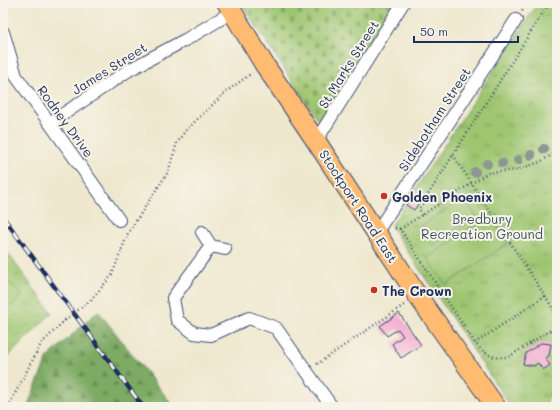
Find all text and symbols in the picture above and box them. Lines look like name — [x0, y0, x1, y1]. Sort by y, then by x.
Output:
street label: St Marks Street — [314, 16, 382, 111]
scale bar — [414, 18, 518, 44]
text: 50 m — [420, 23, 448, 39]
street label: James Street — [68, 38, 150, 98]
street label: Sidebotham Street — [394, 64, 474, 174]
street label: Rodney Drive — [34, 82, 98, 160]
street label: Stockport Road East — [316, 146, 402, 266]
place label: Golden Phoenix — [392, 188, 492, 205]
marker: Golden Phoenix — [379, 191, 389, 201]
park label: Bredbury Recreation Ground — [421, 210, 543, 242]
place label: The Crown — [382, 282, 451, 299]
marker: The Crown — [369, 285, 379, 295]

